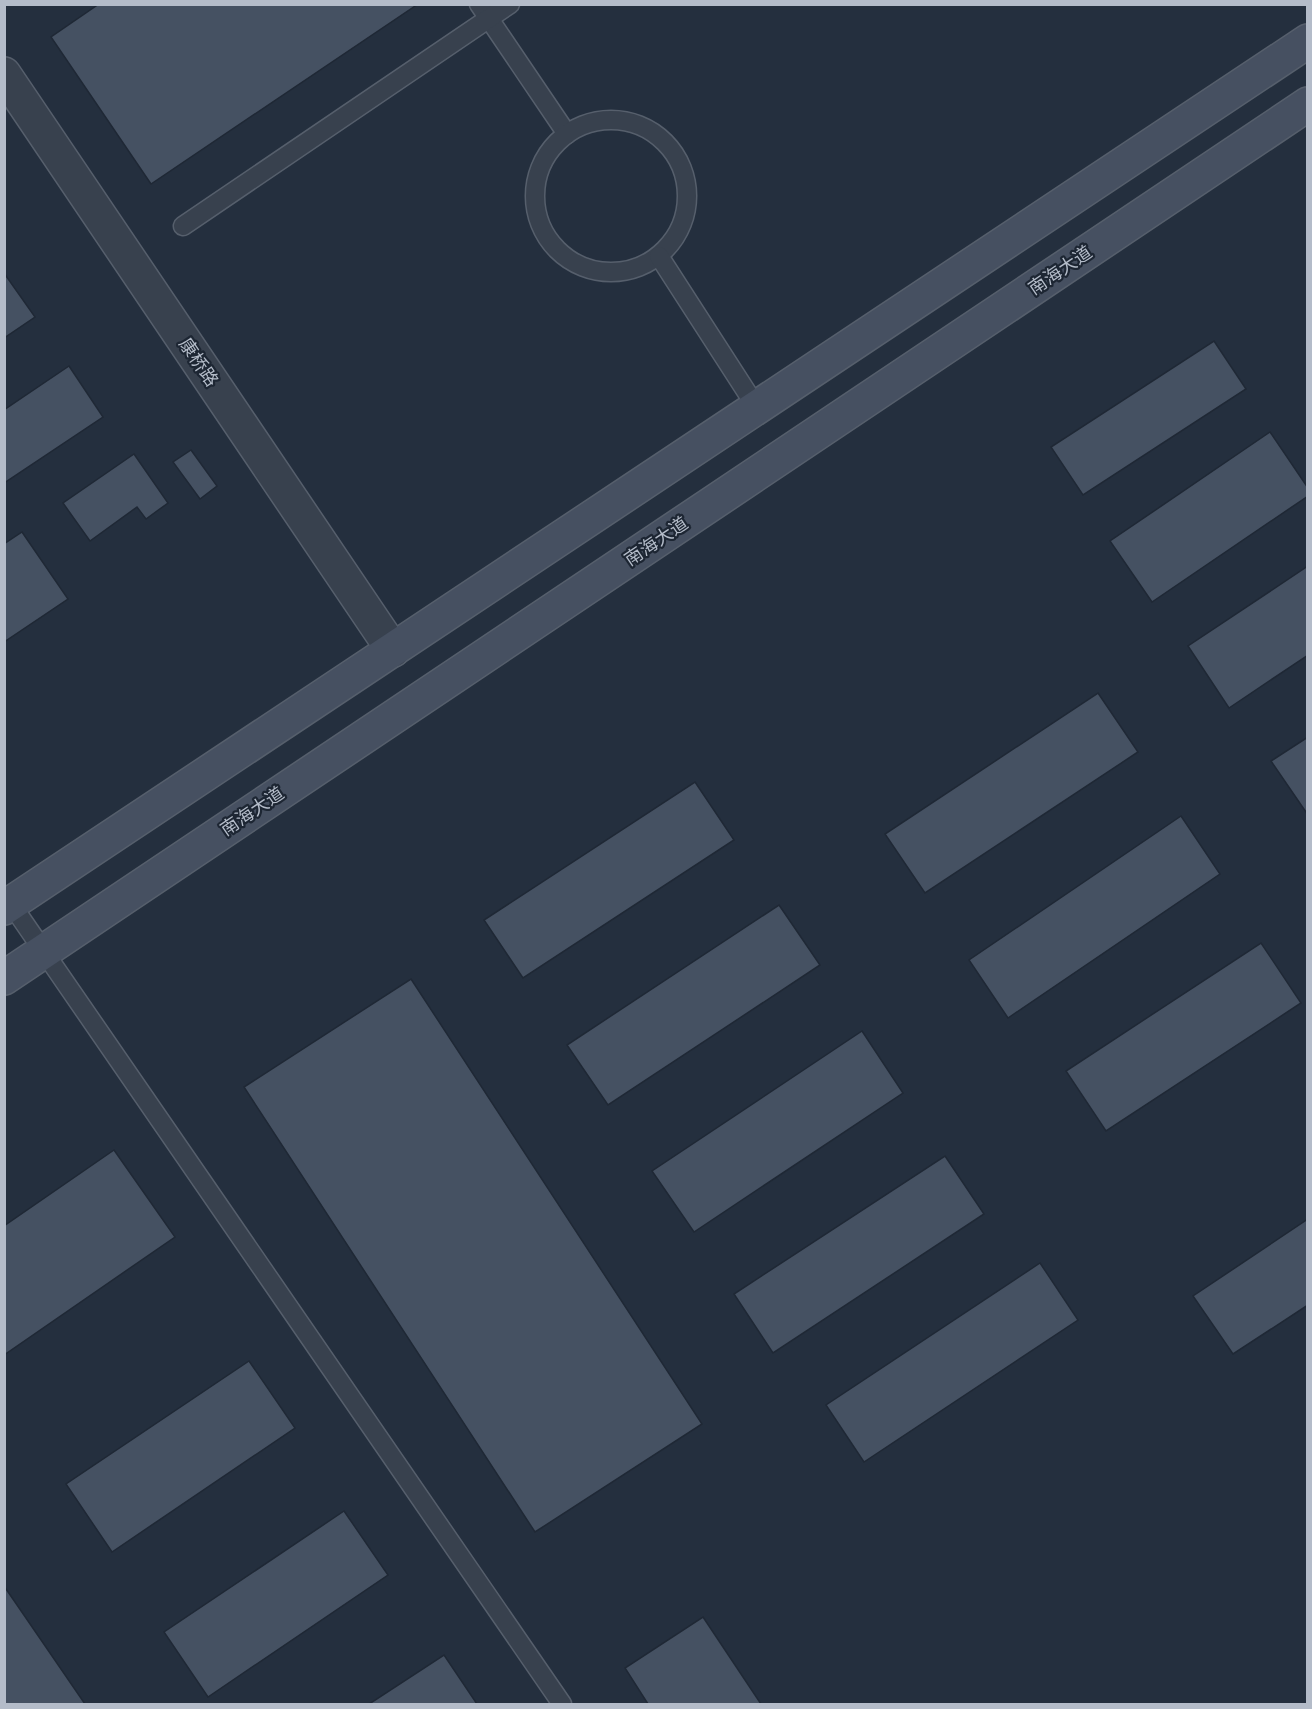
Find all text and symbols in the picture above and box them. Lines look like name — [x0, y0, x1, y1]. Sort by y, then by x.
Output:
street label: 南海大道 — [1024, 241, 1096, 299]
street label: 康桥路 — [175, 334, 223, 390]
street label: 南海大道 — [620, 512, 692, 570]
street label: 南海大道 — [216, 782, 288, 840]

